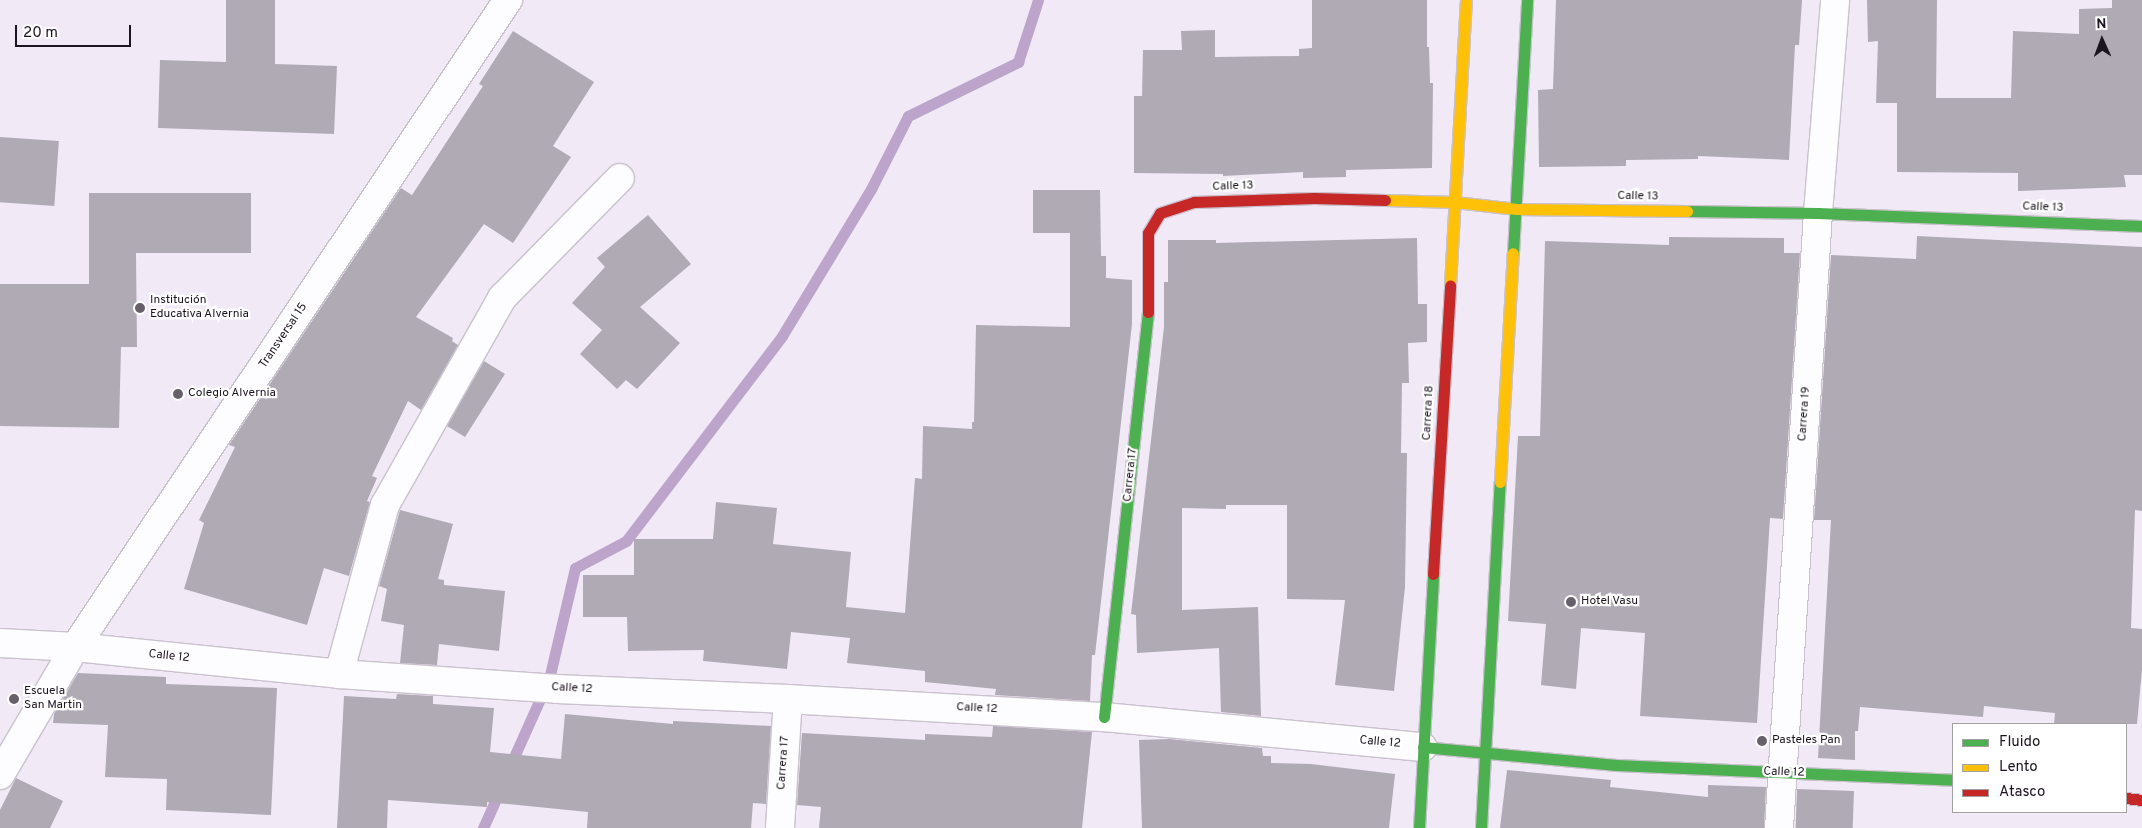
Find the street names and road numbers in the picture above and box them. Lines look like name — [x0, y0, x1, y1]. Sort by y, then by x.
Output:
street label: Calle 13 — [1212, 179, 1254, 195]
street label: Calle 13 — [1617, 189, 1659, 205]
street label: Calle 13 — [2022, 200, 2064, 216]
street label: Transversal 15 — [257, 300, 311, 372]
street label: Carrera 18 — [1420, 385, 1438, 441]
street label: Carrera 19 — [1796, 386, 1814, 442]
street label: Carrera 17 — [1121, 447, 1141, 503]
street label: Calle 12 — [148, 648, 190, 666]
street label: Calle 12 — [551, 681, 593, 697]
street label: Calle 12 — [956, 701, 998, 717]
street label: Calle 12 — [1359, 734, 1401, 752]
street label: Carrera 17 — [775, 736, 793, 790]
street label: Calle 12 — [1763, 765, 1805, 781]

